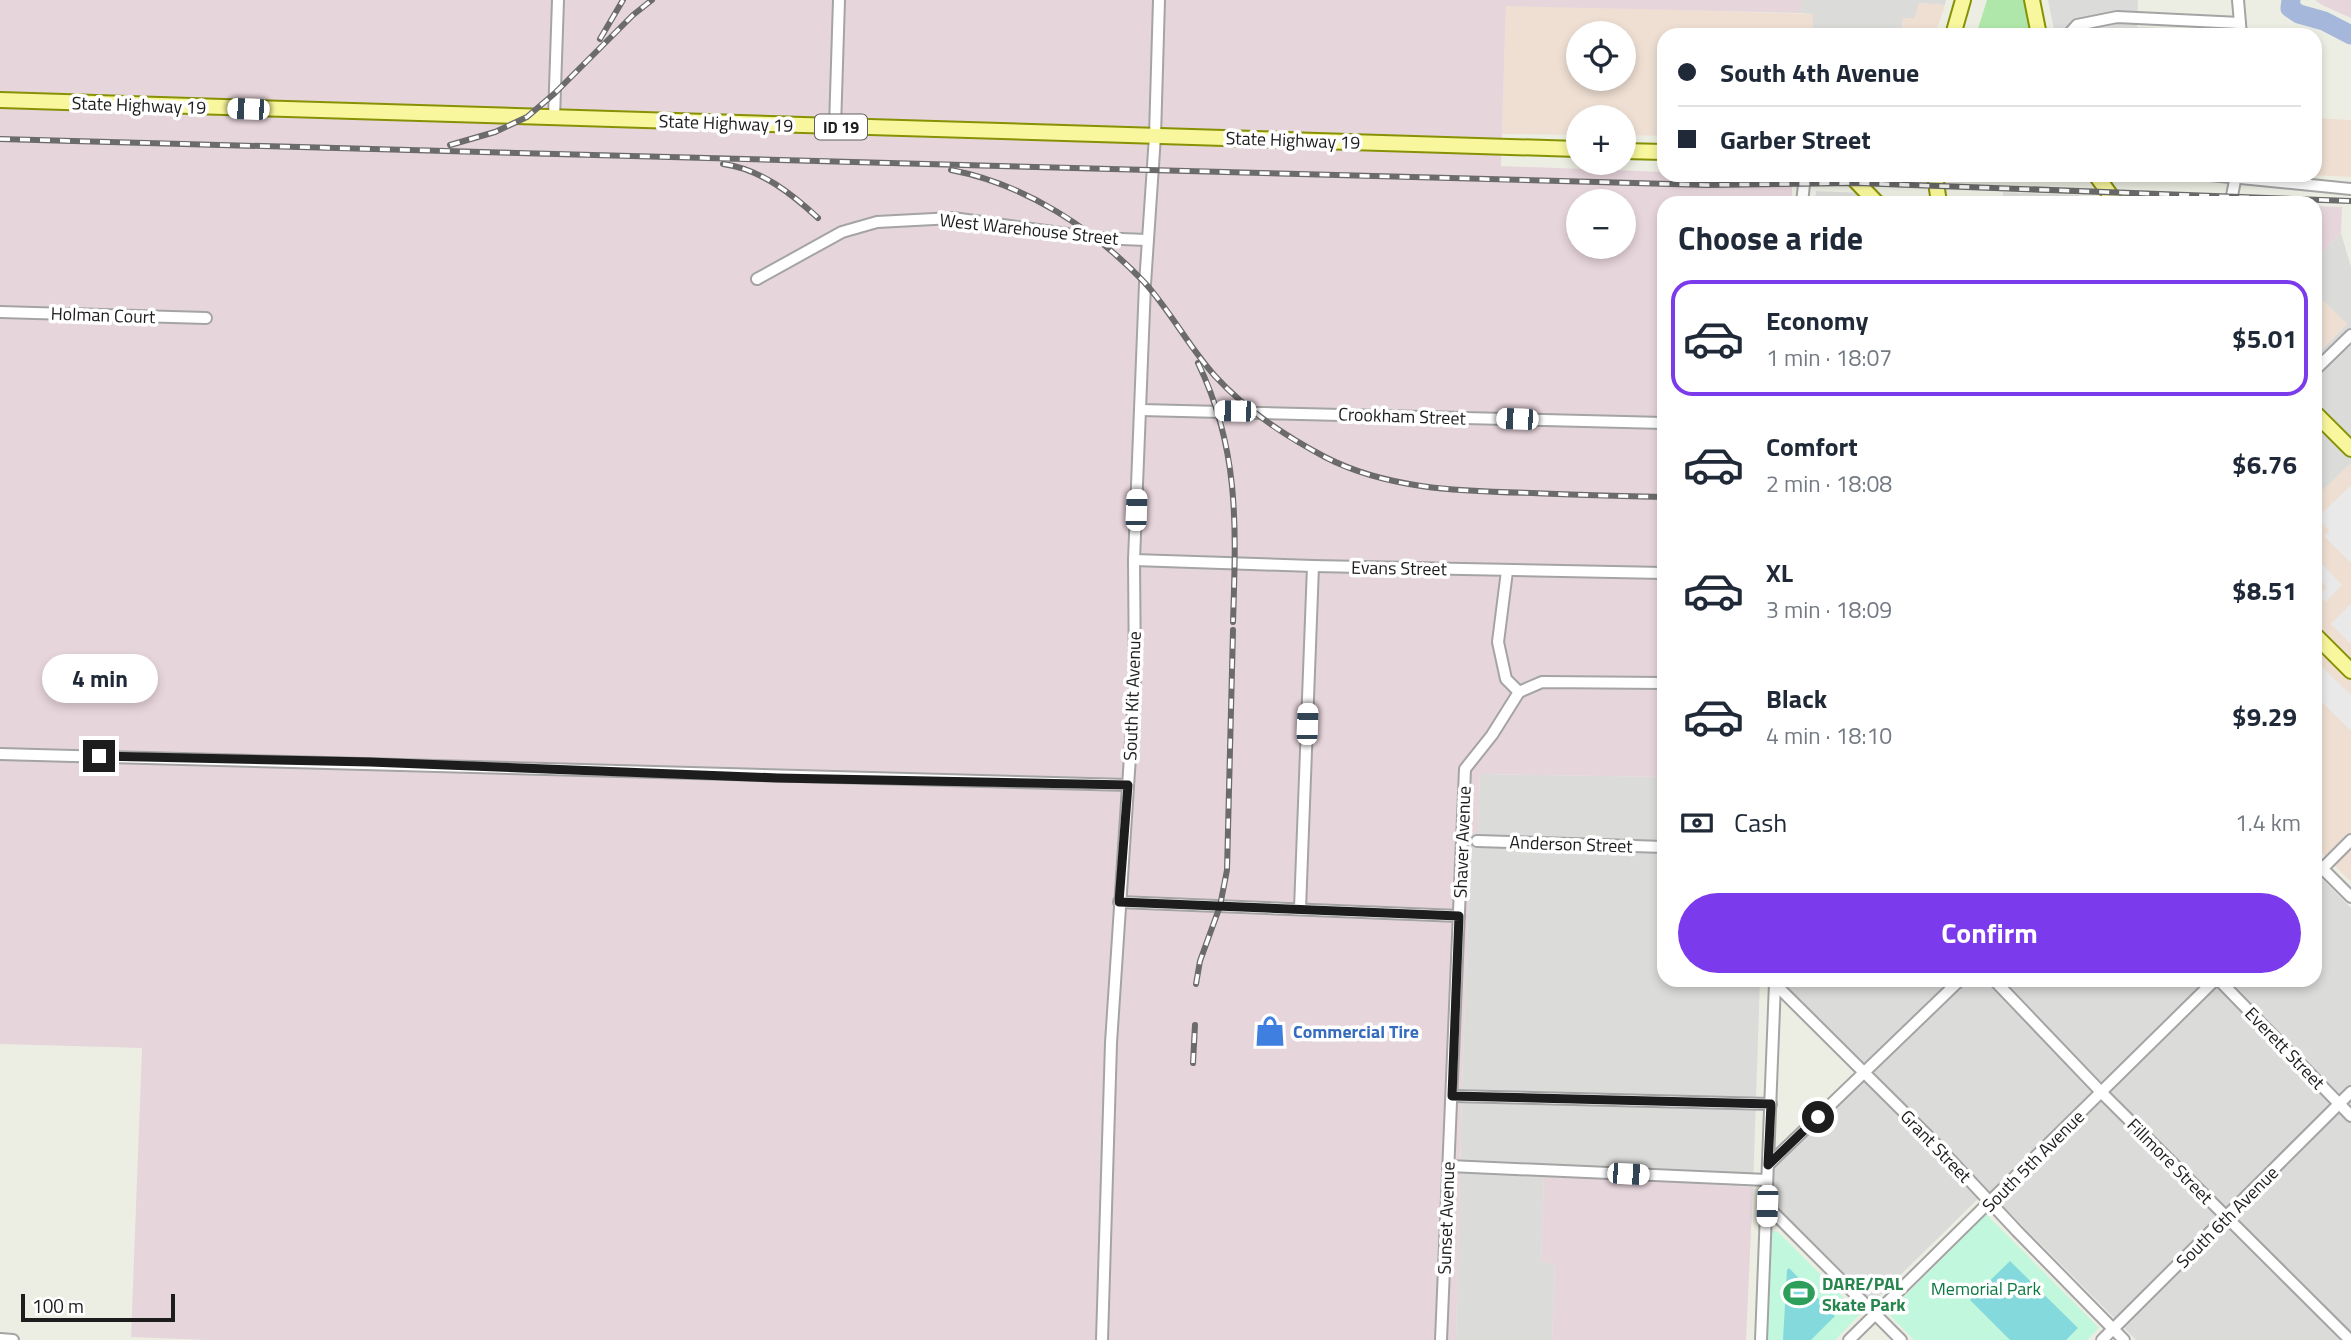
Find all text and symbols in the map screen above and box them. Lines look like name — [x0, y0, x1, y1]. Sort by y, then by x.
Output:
map controls — [1566, 21, 1636, 259]
button: locate — [1566, 21, 1636, 91]
text: South 4th Avenue — [1720, 53, 1919, 92]
street label: State Highway 19 — [71, 89, 207, 121]
car — [227, 98, 270, 120]
button: + — [1566, 105, 1636, 175]
street label: State Highway 19 — [658, 107, 794, 139]
road number: ID 19 — [815, 114, 867, 140]
text: Garber Street — [1720, 120, 1871, 159]
street label: State Highway 19 — [1225, 124, 1361, 156]
button: − — [1566, 189, 1636, 259]
street label: West Warehouse Street — [938, 206, 1120, 252]
text: Choose a ride — [1678, 214, 1863, 262]
street label: Holman Court — [50, 300, 156, 330]
text: Economy — [1766, 301, 1868, 340]
icon: car — [1682, 307, 1745, 370]
text: $5.01 — [2232, 319, 2297, 358]
text: 1 min · 18:07 — [1766, 340, 1892, 375]
car — [1214, 400, 1257, 422]
street label: Crookham Street — [1338, 400, 1467, 432]
car — [1496, 408, 1539, 430]
text: Comfort — [1766, 427, 1858, 466]
icon: car — [1682, 433, 1745, 496]
text: $6.76 — [2232, 445, 2297, 484]
text: 2 min · 18:08 — [1766, 466, 1892, 501]
car — [1125, 489, 1148, 531]
text: XL — [1766, 553, 1793, 592]
street label: Evans Street — [1351, 554, 1448, 582]
icon: car — [1682, 559, 1745, 622]
text: $8.51 — [2232, 571, 2297, 610]
text: 3 min · 18:09 — [1766, 592, 1892, 627]
street label: South Kit Avenue — [1116, 631, 1148, 761]
callout: 4 min — [41, 654, 157, 704]
text: 4 min — [72, 661, 128, 696]
text: Black — [1766, 679, 1827, 718]
icon: car — [1682, 685, 1745, 748]
text: $9.29 — [2232, 697, 2297, 736]
car — [1296, 703, 1319, 745]
text: 4 min · 18:10 — [1766, 718, 1892, 753]
route end — [83, 740, 115, 772]
street label: Shaver Avenue — [1447, 785, 1477, 899]
text: Cash — [1734, 803, 1787, 842]
icon: cash — [1678, 804, 1716, 842]
text: 1.4 km — [2235, 805, 2301, 840]
street label: Anderson Street — [1509, 828, 1634, 860]
button: Confirm — [1678, 893, 2301, 973]
street label: Everett Street — [2239, 1001, 2332, 1096]
shop icon: Commercial Tire — [1253, 1014, 1287, 1048]
place label: Commercial Tire — [1293, 1018, 1419, 1045]
route start — [1802, 1101, 1834, 1133]
street label: Grant Street — [1894, 1103, 1978, 1189]
street label: South 5th Avenue — [1976, 1104, 2090, 1218]
street label: Fillmore Street — [2121, 1112, 2220, 1211]
street label: South 6th Avenue — [2170, 1160, 2284, 1274]
street label: Sunset Avenue — [1431, 1161, 1461, 1275]
car — [1607, 1162, 1650, 1186]
car — [1756, 1185, 1779, 1227]
place label: DARE/PAL Skate Park — [1822, 1270, 1906, 1318]
park label: Memorial Park — [1931, 1275, 2042, 1302]
sports icon: DARE/PAL Skate Park — [1782, 1276, 1816, 1310]
scale bar — [21, 1291, 175, 1323]
text: 100 m — [32, 1291, 84, 1320]

